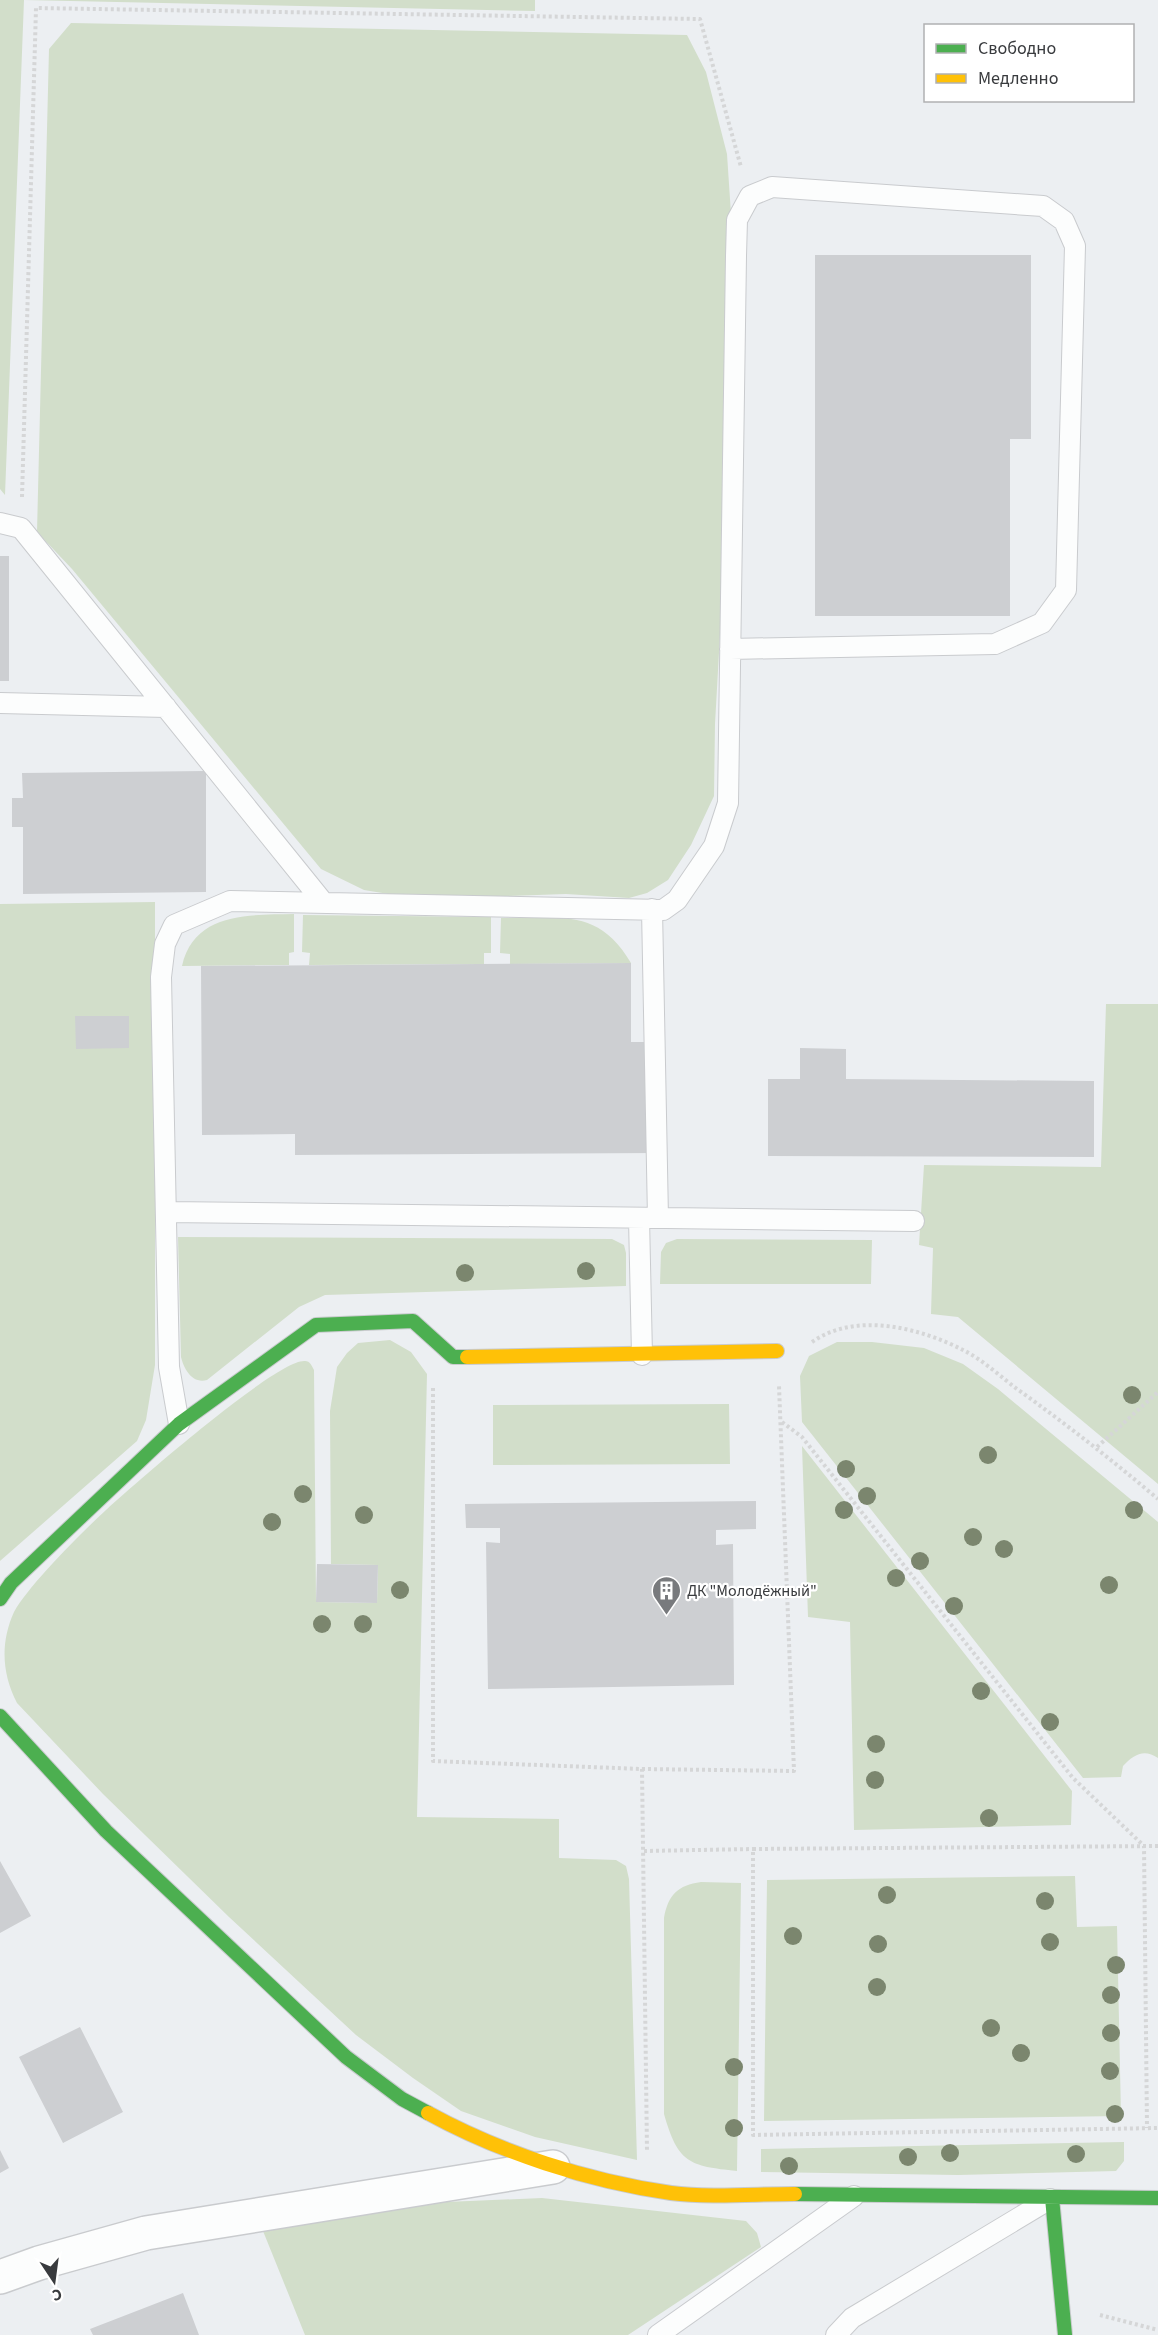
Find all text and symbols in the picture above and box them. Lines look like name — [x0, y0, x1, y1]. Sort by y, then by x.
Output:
legend — [924, 24, 1134, 102]
text: Свободно — [978, 36, 1056, 61]
text: Медленно — [978, 66, 1058, 91]
building icon: ДК "Молодёжный" — [650, 1574, 682, 1616]
place label: ДК "Молодёжный" — [687, 1580, 817, 1602]
north arrow — [24, 2251, 84, 2311]
text: С — [50, 2283, 64, 2306]

